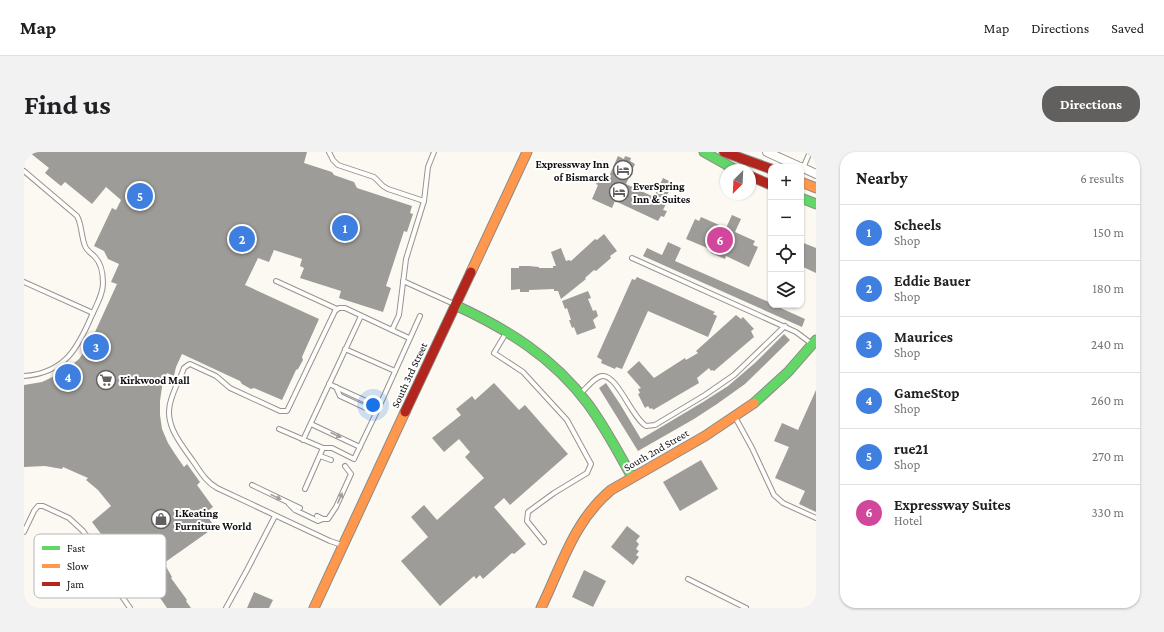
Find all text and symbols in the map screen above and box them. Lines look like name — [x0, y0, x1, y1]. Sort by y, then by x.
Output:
text: Map — [20, 17, 56, 38]
text: Map — [984, 20, 1009, 36]
text: Directions — [1031, 20, 1089, 36]
text: Saved — [1111, 20, 1144, 36]
button: Directions — [1042, 86, 1140, 122]
text: Find us — [24, 89, 111, 120]
place label: Expressway Inn of Bismarck — [535, 158, 610, 183]
hotel icon: Expressway Inn of Bismarck — [612, 159, 634, 181]
north arrow — [720, 164, 756, 200]
map controls — [768, 164, 804, 308]
button: + — [768, 164, 804, 200]
text: Nearby — [856, 169, 908, 188]
text: 6 results — [1080, 171, 1124, 186]
place label: EverSpring Inn & Suites — [633, 180, 691, 205]
pin: 5 — [127, 181, 153, 211]
hotel icon: EverSpring Inn & Suites — [608, 181, 630, 203]
button: − — [768, 200, 804, 236]
pin: 1 — [332, 213, 358, 243]
text: Scheels — [894, 217, 941, 233]
pin: 2 — [229, 224, 255, 254]
pin: 6 — [707, 225, 733, 255]
text: 1 — [867, 225, 871, 240]
text: 150 m — [1093, 225, 1124, 240]
text: Shop — [894, 233, 920, 248]
button: locate — [768, 236, 804, 272]
button: layers — [768, 272, 804, 308]
text: Eddie Bauer — [894, 273, 971, 289]
text: 2 — [866, 281, 872, 296]
text: 180 m — [1092, 281, 1124, 296]
text: Shop — [894, 289, 920, 304]
text: Maurices — [894, 329, 953, 345]
pin: 3 — [83, 332, 109, 362]
text: 3 — [866, 337, 872, 352]
text: 240 m — [1091, 337, 1124, 352]
street label: South 3rd Street — [389, 340, 429, 410]
text: Shop — [894, 345, 920, 360]
pin: 4 — [55, 362, 81, 392]
supermarket icon: Kirkwood Mall — [95, 369, 117, 391]
place label: Kirkwood Mall — [120, 374, 190, 386]
text: GameStop — [894, 385, 959, 401]
text: 4 — [865, 393, 873, 408]
text: 260 m — [1091, 393, 1124, 408]
your location — [363, 395, 383, 415]
text: Shop — [894, 401, 920, 416]
street label: South 2nd Street — [621, 426, 691, 473]
one-way arrow — [330, 433, 342, 439]
text: rue21 — [894, 441, 928, 457]
text: 5 — [866, 449, 872, 464]
text: 270 m — [1092, 449, 1124, 464]
text: Shop — [894, 457, 920, 472]
one-way arrow — [337, 492, 344, 504]
one-way arrow — [270, 494, 282, 500]
text: Expressway Suites — [894, 497, 1011, 513]
text: 6 — [865, 505, 873, 520]
text: 330 m — [1091, 505, 1124, 520]
place label: I.Keating Furniture World — [175, 507, 251, 532]
shop icon: I.Keating Furniture World — [150, 508, 172, 530]
text: Hotel — [894, 513, 922, 528]
legend — [34, 534, 166, 598]
text: Fast — [67, 542, 86, 554]
text: Slow — [67, 560, 89, 572]
text: Jam — [66, 578, 84, 591]

